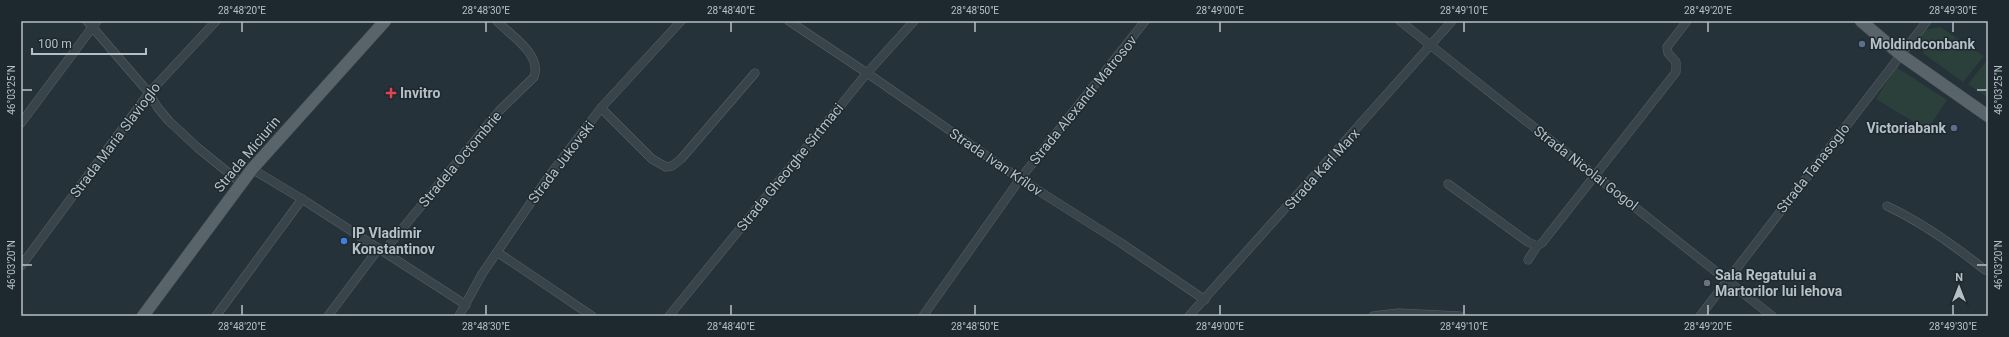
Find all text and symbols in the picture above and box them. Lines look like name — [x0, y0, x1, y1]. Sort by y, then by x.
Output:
text: 28°48'20"E — [218, 5, 266, 16]
text: 28°48'30"E — [462, 5, 510, 16]
text: 28°48'40"E — [707, 5, 755, 16]
text: 28°48'50"E — [951, 5, 999, 16]
text: 28°49'00"E — [1196, 5, 1244, 16]
text: 28°49'10"E — [1440, 5, 1488, 16]
text: 28°49'20"E — [1684, 5, 1732, 16]
text: 28°49'30"E — [1929, 5, 1977, 16]
scale bar — [32, 30, 146, 56]
street label: Strada Alexandr Matrosov — [1026, 32, 1140, 168]
place label: Moldindconbank — [1870, 36, 1975, 52]
text: 100 m — [38, 37, 72, 51]
marker: Moldindconbank — [1857, 39, 1867, 49]
text: 46°03'25"N — [6, 65, 17, 115]
text: 46°03'25"N — [1993, 65, 2004, 115]
street label: Strada Maria Slavioglo — [67, 79, 163, 201]
place label: Invitro — [400, 85, 440, 101]
marker: Invitro — [385, 87, 397, 99]
street label: Strada Gheorghe Sîrtmaci — [734, 100, 846, 234]
street label: Stradela Octombrie — [415, 108, 505, 210]
street label: Strada Miciurin — [211, 113, 283, 195]
street label: Strada Jukovski — [525, 118, 597, 206]
street label: Strada Tanasoglo — [1773, 120, 1853, 216]
place label: Victoriabank — [1866, 120, 1947, 136]
street label: Strada Nicolai Gogol — [1531, 122, 1641, 214]
marker: Victoriabank — [1949, 123, 1959, 133]
street label: Strada Ivan Krîlov — [947, 125, 1046, 199]
street label: Strada Karl Marx — [1281, 125, 1363, 213]
place label: IP Vladimir Konstantinov — [352, 225, 435, 257]
marker: IP Vladimir Konstantinov — [339, 236, 349, 246]
text: 46°03'20"N — [6, 240, 17, 290]
text: 46°03'20"N — [1993, 240, 2004, 290]
place label: Sala Regatului a Martorilor lui Iehova — [1715, 267, 1843, 299]
north arrow — [1939, 267, 1979, 307]
text: N — [1955, 271, 1963, 284]
marker: Sala Regatului a Martorilor lui Iehova — [1702, 278, 1712, 288]
text: 28°48'20"E — [218, 321, 266, 332]
text: 28°48'30"E — [462, 321, 510, 332]
text: 28°48'40"E — [707, 321, 755, 332]
text: 28°48'50"E — [951, 321, 999, 332]
text: 28°49'00"E — [1196, 321, 1244, 332]
text: 28°49'10"E — [1440, 321, 1488, 332]
text: 28°49'20"E — [1684, 321, 1732, 332]
text: 28°49'30"E — [1929, 321, 1977, 332]

